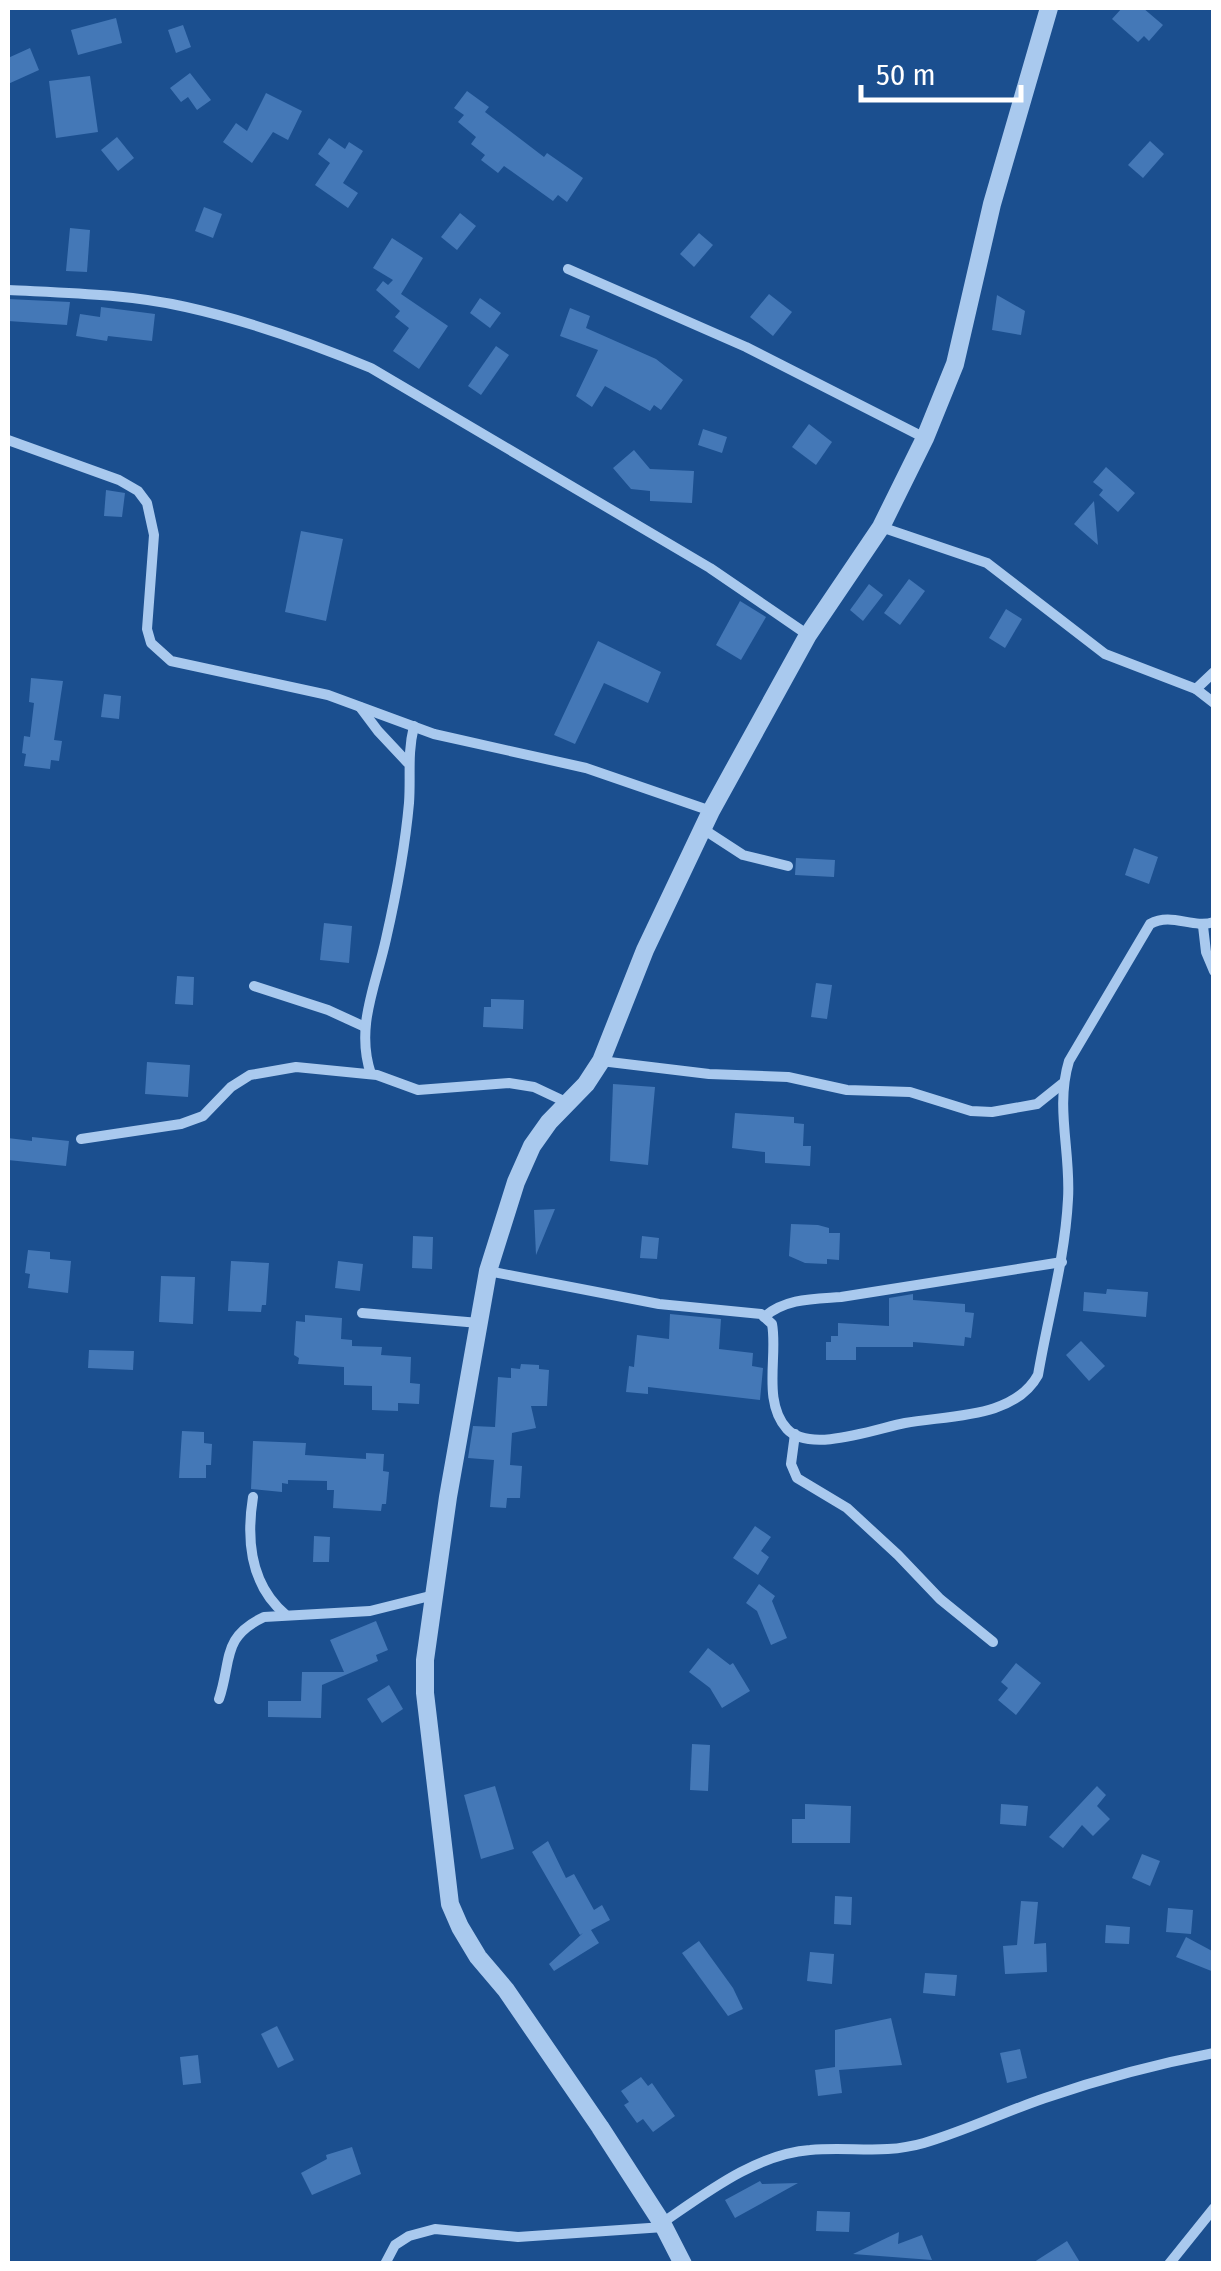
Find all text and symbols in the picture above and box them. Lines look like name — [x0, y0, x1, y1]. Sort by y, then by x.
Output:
scale bar — [861, 40, 1021, 102]
text: 50 m — [876, 57, 936, 93]

